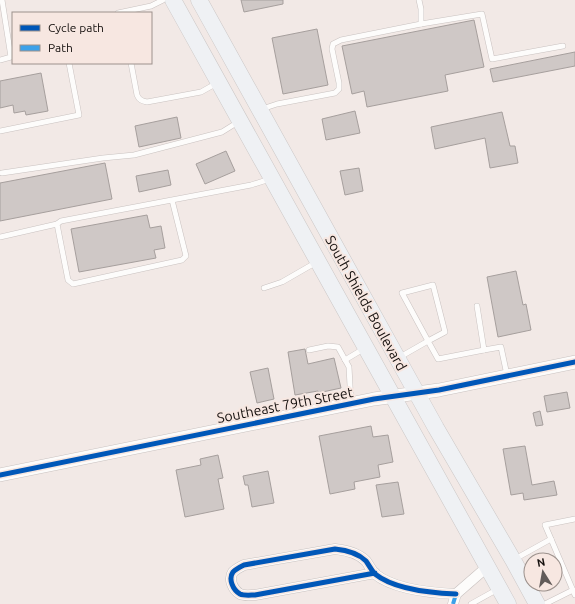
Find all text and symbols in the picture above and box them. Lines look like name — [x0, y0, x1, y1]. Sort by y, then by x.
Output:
legend — [12, 12, 152, 64]
text: Cycle path — [48, 21, 104, 34]
text: Path — [48, 41, 73, 54]
street label: South Shields Boulevard — [322, 233, 410, 373]
street label: Southeast 79th Street — [216, 384, 355, 426]
north arrow — [523, 552, 563, 592]
text: N — [536, 556, 546, 569]

